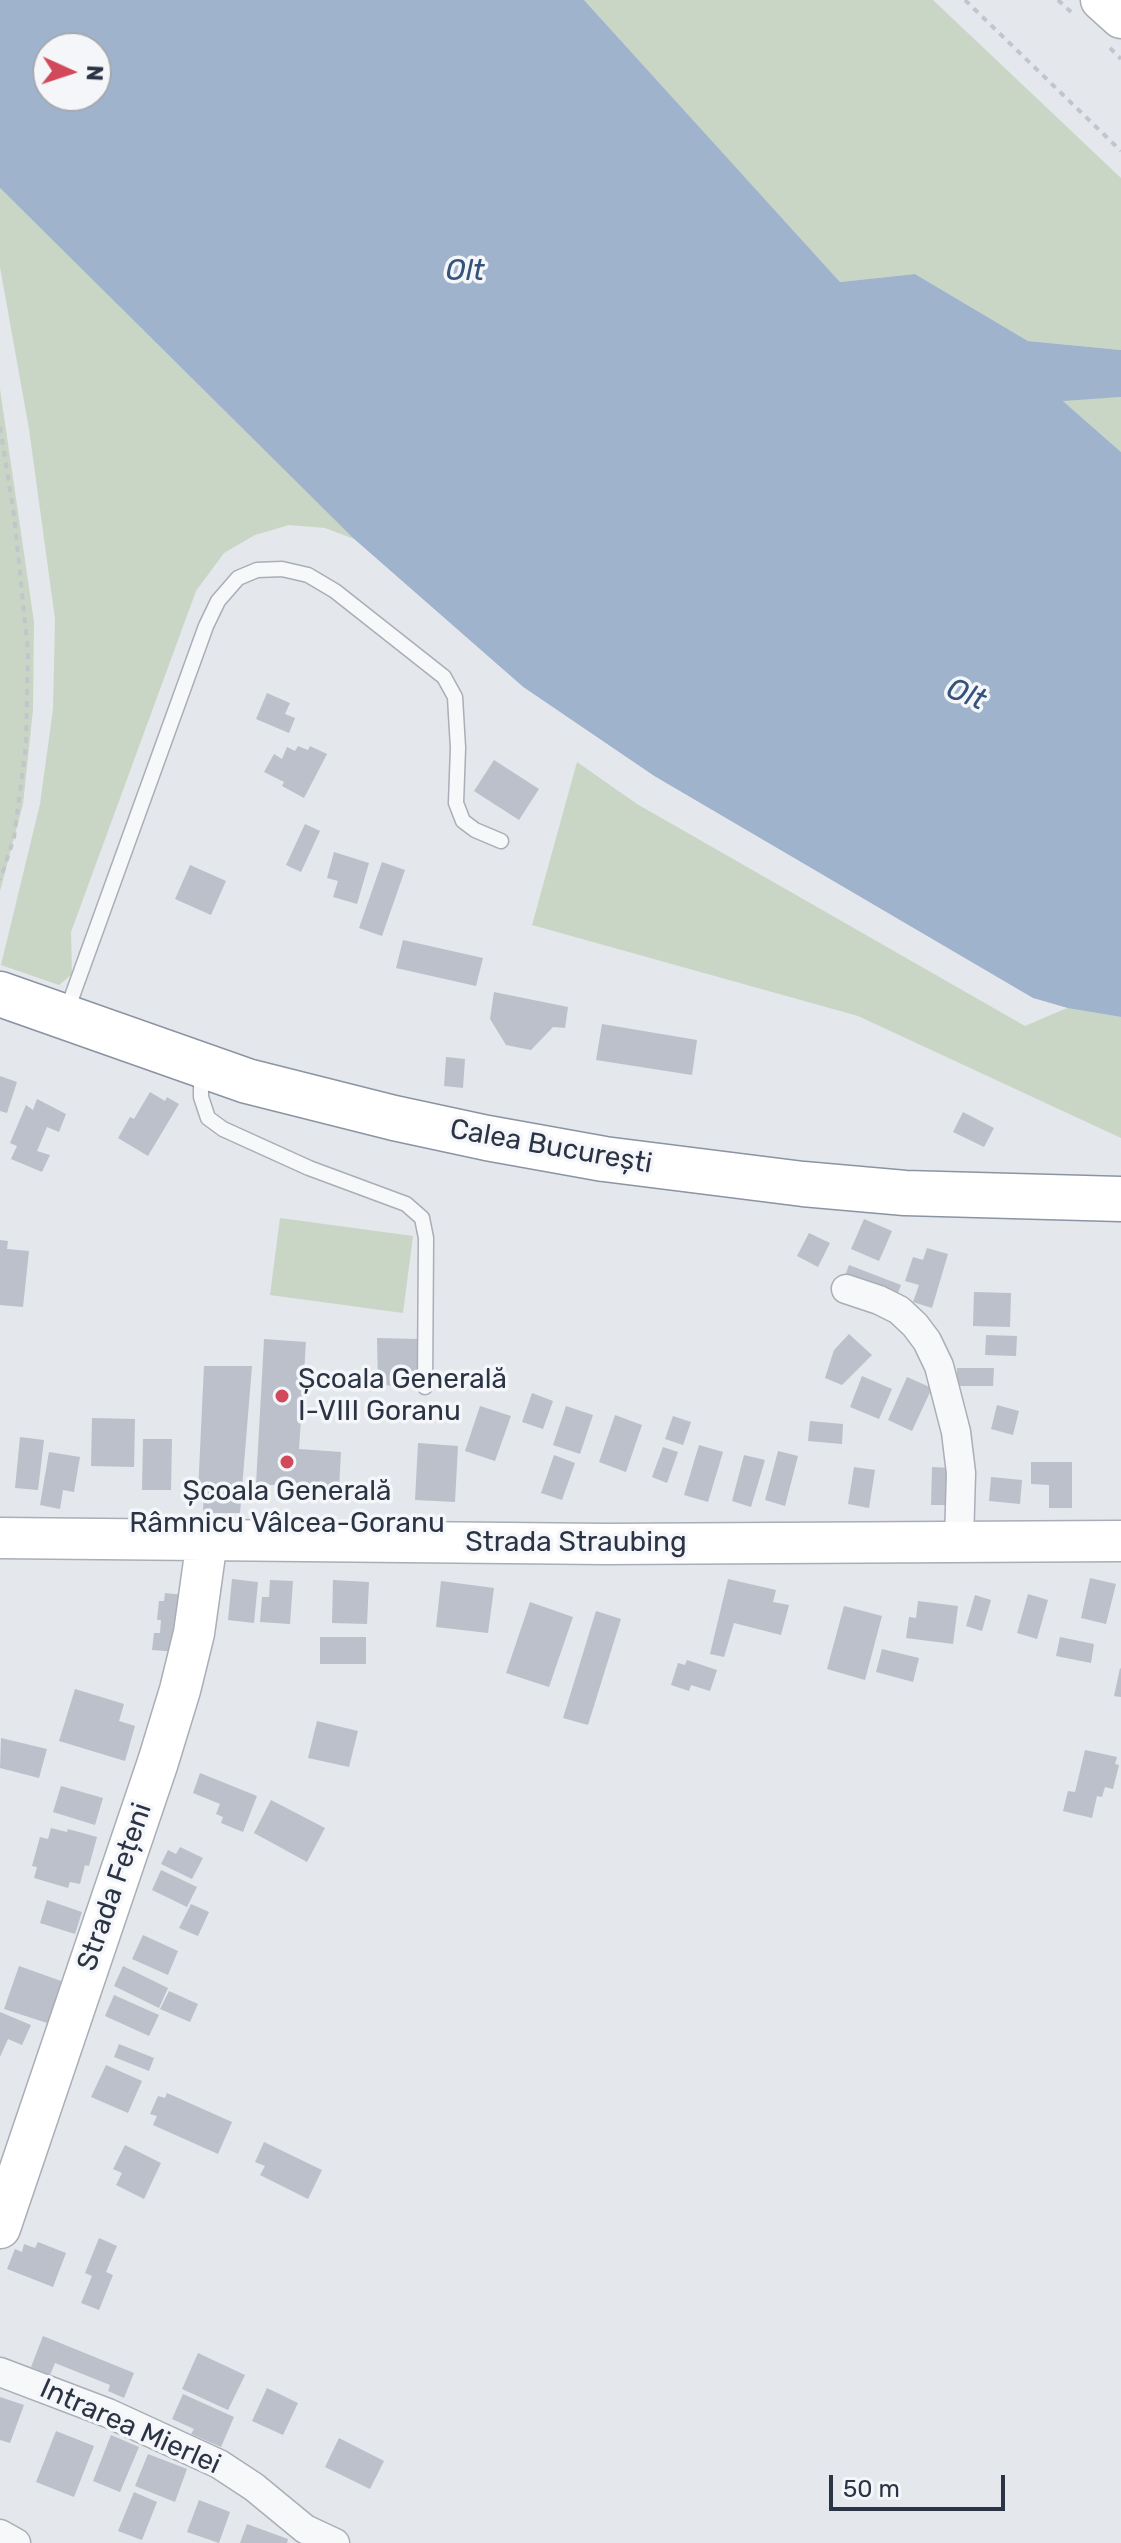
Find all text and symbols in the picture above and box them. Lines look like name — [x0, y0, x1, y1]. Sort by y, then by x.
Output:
north arrow — [32, 32, 112, 112]
text: N — [81, 65, 108, 82]
water label: Olt — [445, 253, 485, 289]
water label: Olt — [941, 671, 991, 719]
street label: Calea București — [447, 1113, 655, 1181]
place label: Școala Generală I-VIII Goranu — [298, 1363, 507, 1429]
marker: Școala Generală I-VIII Goranu — [273, 1387, 291, 1405]
marker: Școala Generală Râmnicu Vâlcea-Goranu — [278, 1453, 296, 1471]
place label: Școala Generală Râmnicu Vâlcea-Goranu — [129, 1475, 445, 1541]
street label: Strada Straubing — [465, 1526, 687, 1560]
street label: Strada Fețeni — [71, 1799, 159, 1975]
street label: Intrarea Mierlei — [34, 2372, 226, 2482]
scale bar — [833, 2459, 1009, 2509]
text: 50 m — [843, 2475, 900, 2503]

